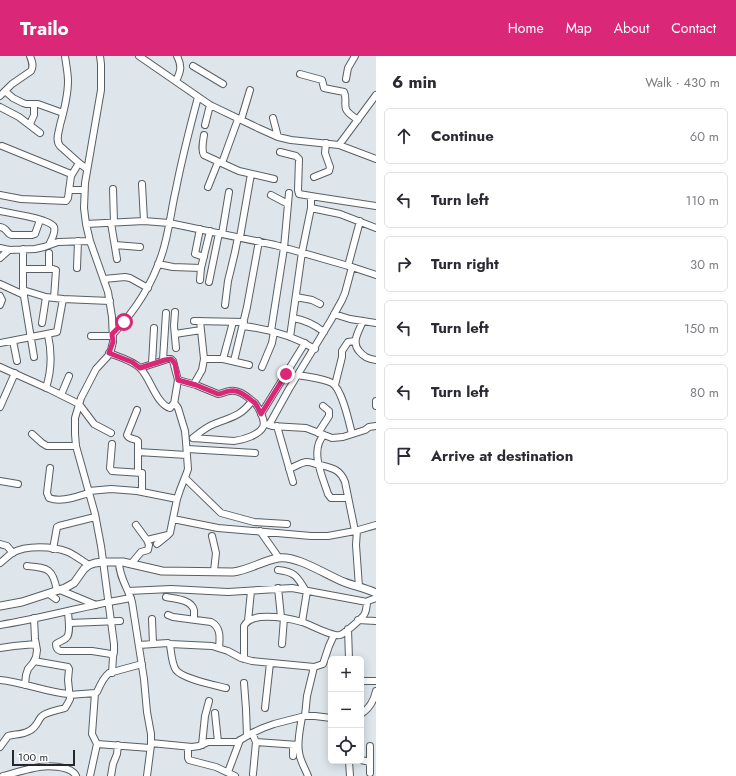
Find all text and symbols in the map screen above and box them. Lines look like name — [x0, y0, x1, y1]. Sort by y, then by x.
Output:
text: Trailo — [20, 15, 69, 42]
text: Home — [508, 18, 544, 38]
text: Map — [566, 18, 592, 38]
text: About — [614, 18, 649, 38]
text: Contact — [671, 18, 716, 38]
text: 6 min — [392, 70, 437, 94]
text: Walk · 430 m — [645, 73, 720, 92]
icon: ahead — [393, 125, 415, 147]
text: Continue — [431, 125, 494, 147]
text: 60 m — [690, 127, 719, 146]
icon: left — [393, 189, 415, 211]
text: Turn left — [431, 189, 489, 211]
text: 110 m — [685, 191, 719, 210]
icon: right — [393, 253, 415, 275]
text: Turn right — [431, 253, 499, 275]
text: 30 m — [690, 255, 719, 274]
route start — [115, 313, 133, 331]
icon: left — [393, 317, 415, 339]
text: Turn left — [431, 317, 489, 339]
text: 150 m — [684, 319, 719, 338]
route end — [277, 365, 295, 383]
icon: left — [393, 381, 415, 403]
text: Turn left — [431, 381, 489, 403]
text: 80 m — [690, 383, 719, 402]
icon: arrive — [393, 445, 415, 467]
text: Arrive at destination — [431, 445, 573, 467]
map controls — [328, 656, 364, 764]
button: + — [328, 656, 364, 692]
button: − — [328, 692, 364, 728]
button: locate — [328, 728, 364, 764]
scale bar — [12, 748, 75, 767]
text: 100 m — [18, 749, 48, 765]

